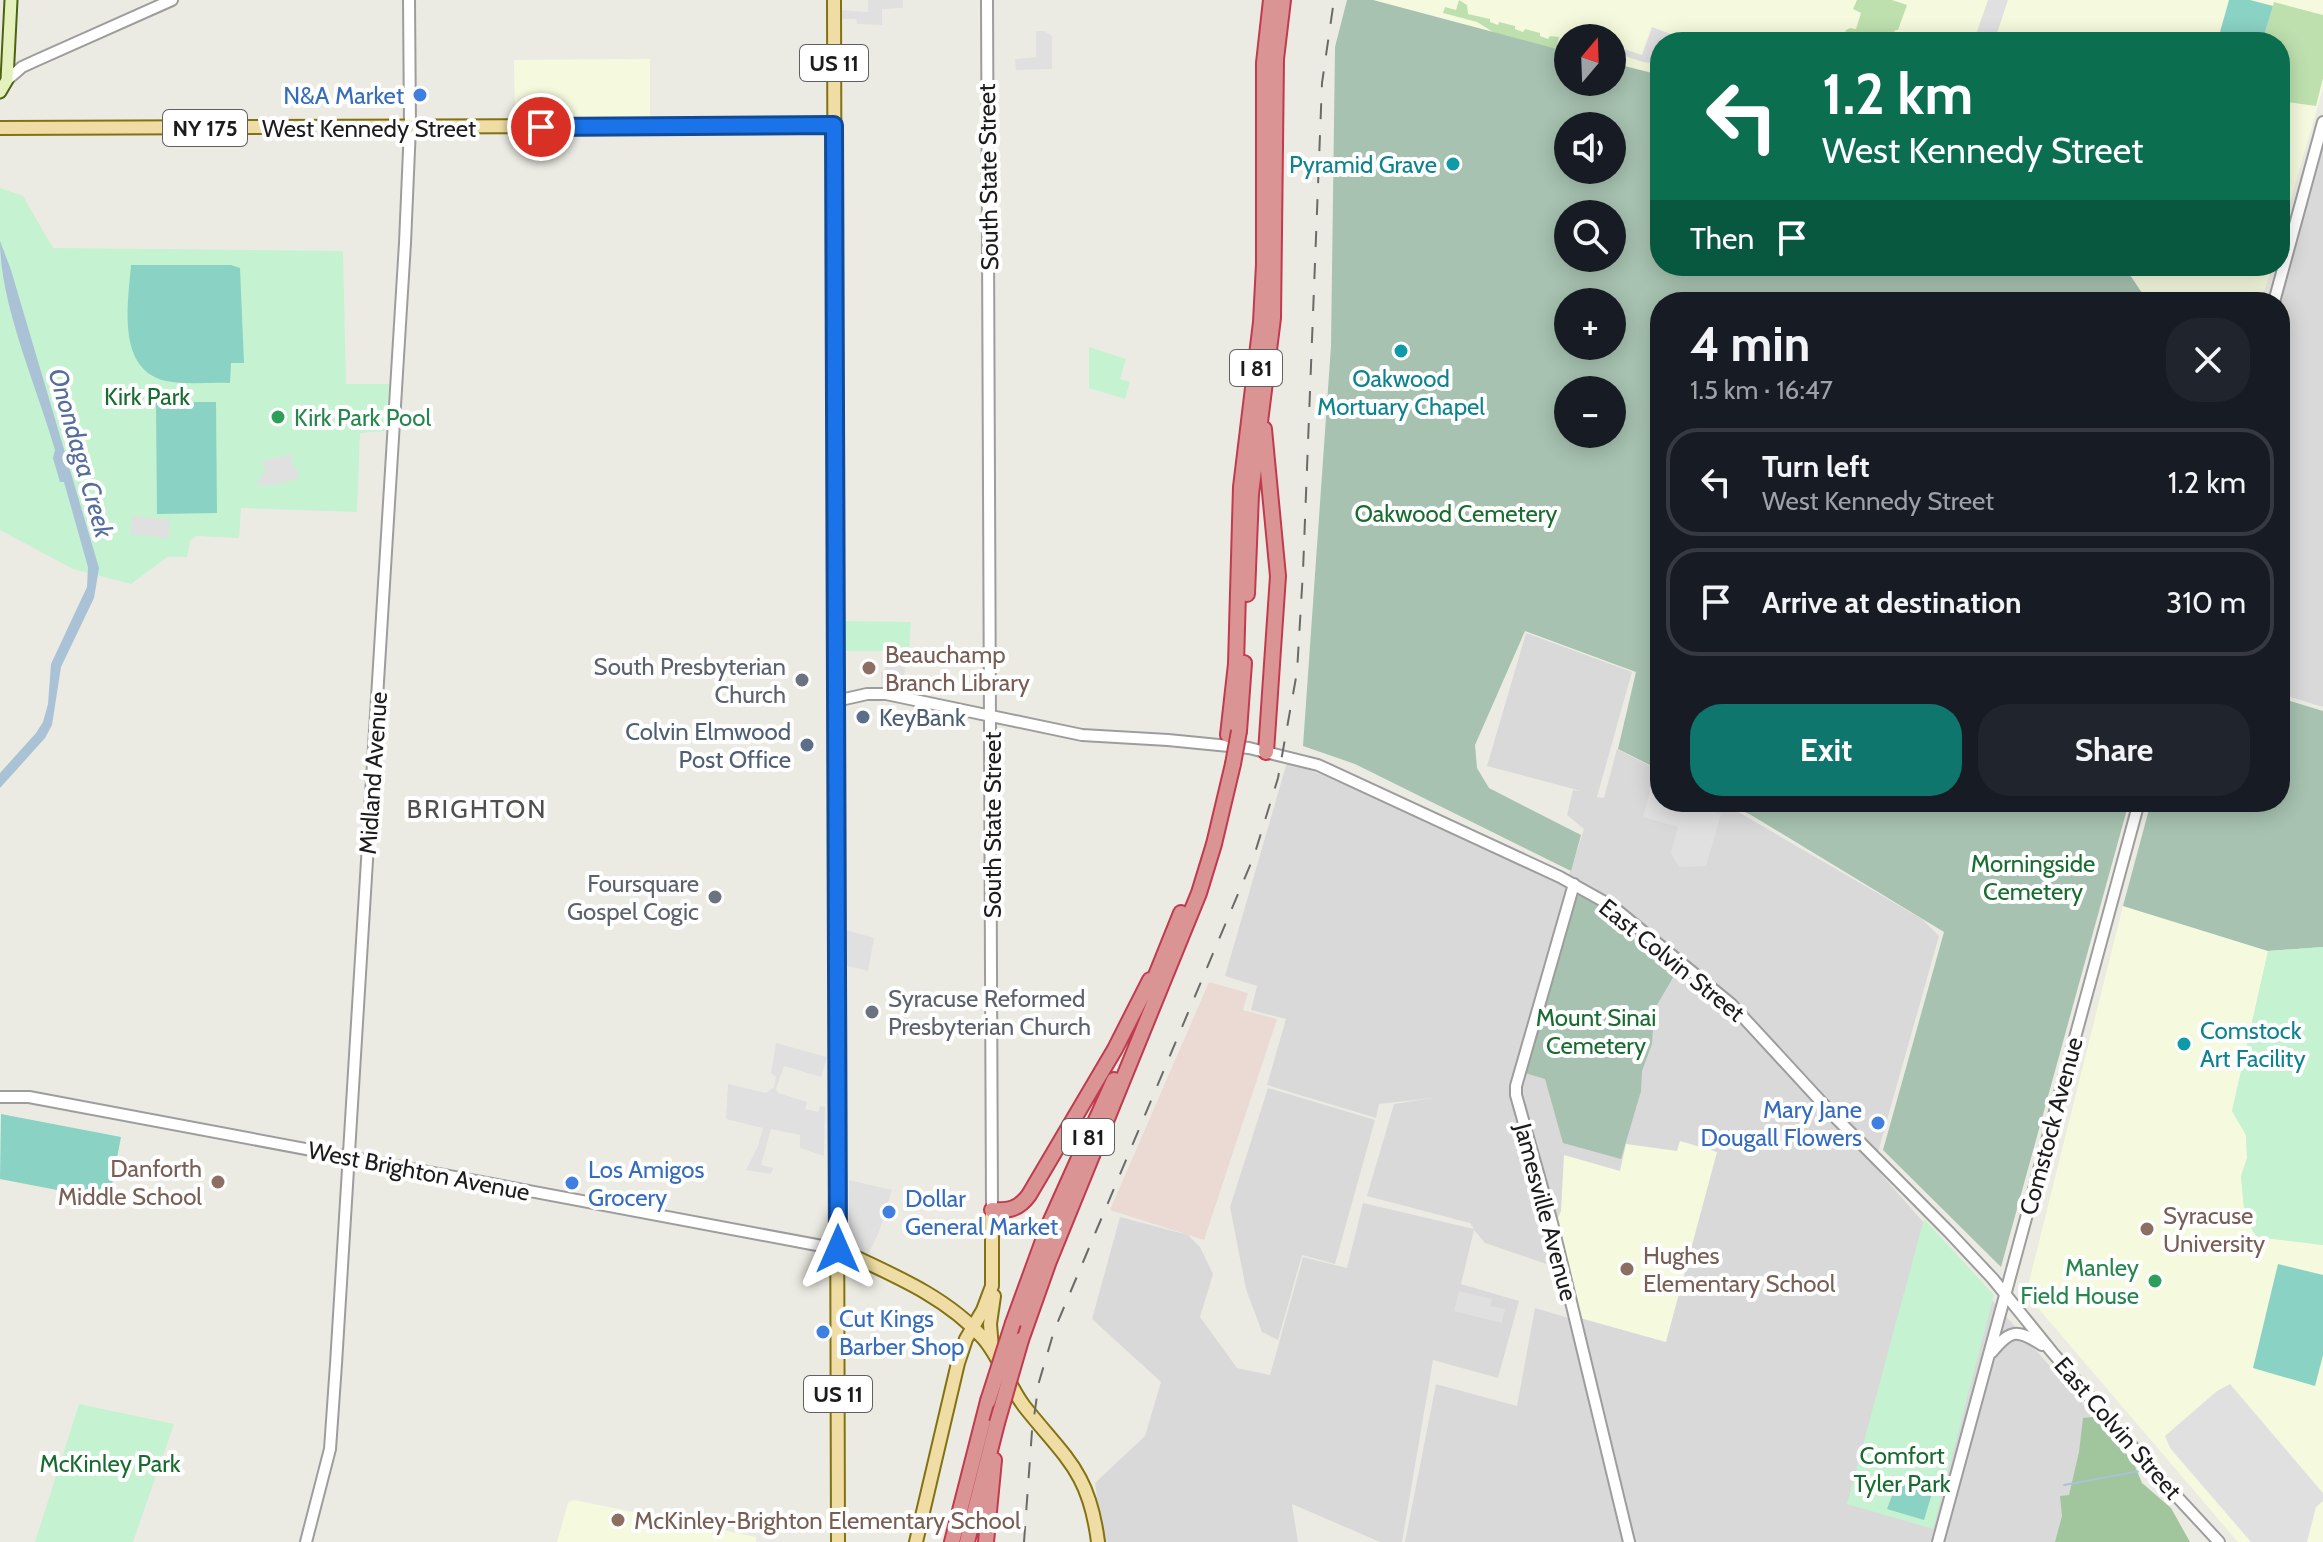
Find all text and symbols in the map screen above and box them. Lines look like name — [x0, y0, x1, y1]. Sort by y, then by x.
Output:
north arrow — [1554, 24, 1626, 96]
map controls — [1554, 24, 1626, 448]
road number: US 11 — [800, 45, 868, 81]
text: 1.2 km — [1822, 60, 1973, 128]
icon: left — [1690, 64, 1794, 168]
place label: N&A Market — [283, 81, 404, 110]
street label: South State Street — [972, 83, 1004, 271]
marker: N&A Market — [411, 86, 429, 104]
pin — [507, 93, 575, 161]
icon: arrive — [519, 105, 563, 149]
road number: NY 175 — [163, 110, 247, 146]
button: sound — [1554, 112, 1626, 184]
street label: West Kennedy Street — [262, 114, 476, 143]
text: West Kennedy Street — [1822, 128, 2143, 172]
place label: Pyramid Grave — [1289, 150, 1437, 179]
marker: Pyramid Grave — [1444, 155, 1462, 173]
button: search — [1554, 200, 1626, 272]
icon: arrive — [1770, 216, 1814, 260]
text: Then — [1690, 220, 1754, 257]
button: + — [1554, 288, 1626, 360]
text: 4 min — [1690, 315, 1810, 373]
button: close — [2166, 318, 2250, 402]
marker: Oakwood Mortuary Chapel — [1392, 342, 1410, 360]
road number: I 81 — [1230, 350, 1282, 386]
place label: Oakwood Mortuary Chapel — [1317, 364, 1485, 421]
water label: Onondaga Creek — [42, 365, 121, 542]
text: 1.5 km · 16:47 — [1690, 374, 1833, 406]
button: − — [1554, 376, 1626, 448]
park label: Kirk Park — [104, 382, 190, 411]
place label: Kirk Park Pool — [294, 403, 431, 432]
marker: Kirk Park Pool — [269, 408, 287, 426]
text: Turn left — [1762, 448, 1870, 485]
icon: left — [1694, 460, 1738, 504]
text: 1.2 km — [2168, 464, 2246, 501]
text: West Kennedy Street — [1762, 485, 1994, 517]
park label: Oakwood Cemetery — [1355, 499, 1558, 528]
icon: arrive — [1694, 580, 1738, 624]
text: Arrive at destination — [1762, 584, 2022, 621]
text: 310 m — [2166, 584, 2246, 621]
place label: Beauchamp Branch Library — [885, 640, 1030, 697]
place label: South Presbyterian Church — [594, 652, 786, 709]
marker: Beauchamp Branch Library — [860, 659, 878, 677]
marker: South Presbyterian Church — [793, 671, 811, 689]
street label: Midland Avenue — [353, 691, 393, 855]
place label: KeyBank — [879, 703, 966, 732]
button: Exit — [1690, 704, 1962, 796]
button: Share — [1978, 704, 2250, 796]
marker: KeyBank — [854, 708, 872, 726]
place label: Colvin Elmwood Post Office — [625, 717, 791, 774]
street label: South State Street — [978, 732, 1007, 918]
marker: Colvin Elmwood Post Office — [798, 736, 816, 754]
district label: BRIGHTON — [406, 793, 548, 825]
park label: Morningside Cemetery — [1971, 849, 2095, 906]
place label: Foursquare Gospel Cogic — [567, 869, 699, 926]
marker: Foursquare Gospel Cogic — [706, 888, 724, 906]
street label: East Colvin Street — [1593, 892, 1751, 1028]
place label: Syracuse Reformed Presbyterian Church — [888, 984, 1091, 1041]
marker: Syracuse Reformed Presbyterian Church — [863, 1003, 881, 1021]
park label: Mount Sinai Cemetery — [1536, 1003, 1656, 1060]
place label: Comstock Art Facility — [2200, 1016, 2306, 1073]
street label: Comstock Avenue — [2013, 1034, 2089, 1218]
marker: Comstock Art Facility — [2175, 1035, 2193, 1053]
place label: Mary Jane Dougall Flowers — [1700, 1095, 1862, 1152]
marker: Mary Jane Dougall Flowers — [1869, 1114, 1887, 1132]
road number: I 81 — [1062, 1119, 1114, 1155]
street label: Jamesville Avenue — [1508, 1119, 1584, 1304]
street label: West Brighton Avenue — [306, 1135, 532, 1207]
place label: Danforth Middle School — [58, 1154, 202, 1211]
place label: Los Amigos Grocery — [588, 1155, 704, 1212]
marker: Danforth Middle School — [209, 1173, 227, 1191]
marker: Los Amigos Grocery — [563, 1174, 581, 1192]
place label: Dollar General Market — [905, 1184, 1058, 1241]
place label: Syracuse University — [2163, 1201, 2265, 1258]
marker: Dollar General Market — [880, 1203, 898, 1221]
position arrow — [796, 1207, 880, 1291]
marker: Syracuse University — [2138, 1220, 2156, 1238]
place label: Hughes Elementary School — [1643, 1241, 1836, 1298]
place label: Manley Field House — [2020, 1253, 2139, 1310]
marker: Hughes Elementary School — [1618, 1260, 1636, 1278]
marker: Manley Field House — [2146, 1272, 2164, 1290]
place label: Cut Kings Barber Shop — [839, 1304, 964, 1361]
marker: Cut Kings Barber Shop — [814, 1323, 832, 1341]
street label: East Colvin Street — [2048, 1351, 2188, 1505]
road number: US 11 — [804, 1376, 872, 1412]
park label: Comfort Tyler Park — [1854, 1441, 1951, 1498]
park label: McKinley Park — [39, 1449, 181, 1478]
place label: McKinley-Brighton Elementary School — [634, 1506, 1021, 1535]
marker: McKinley-Brighton Elementary School — [609, 1511, 627, 1529]

